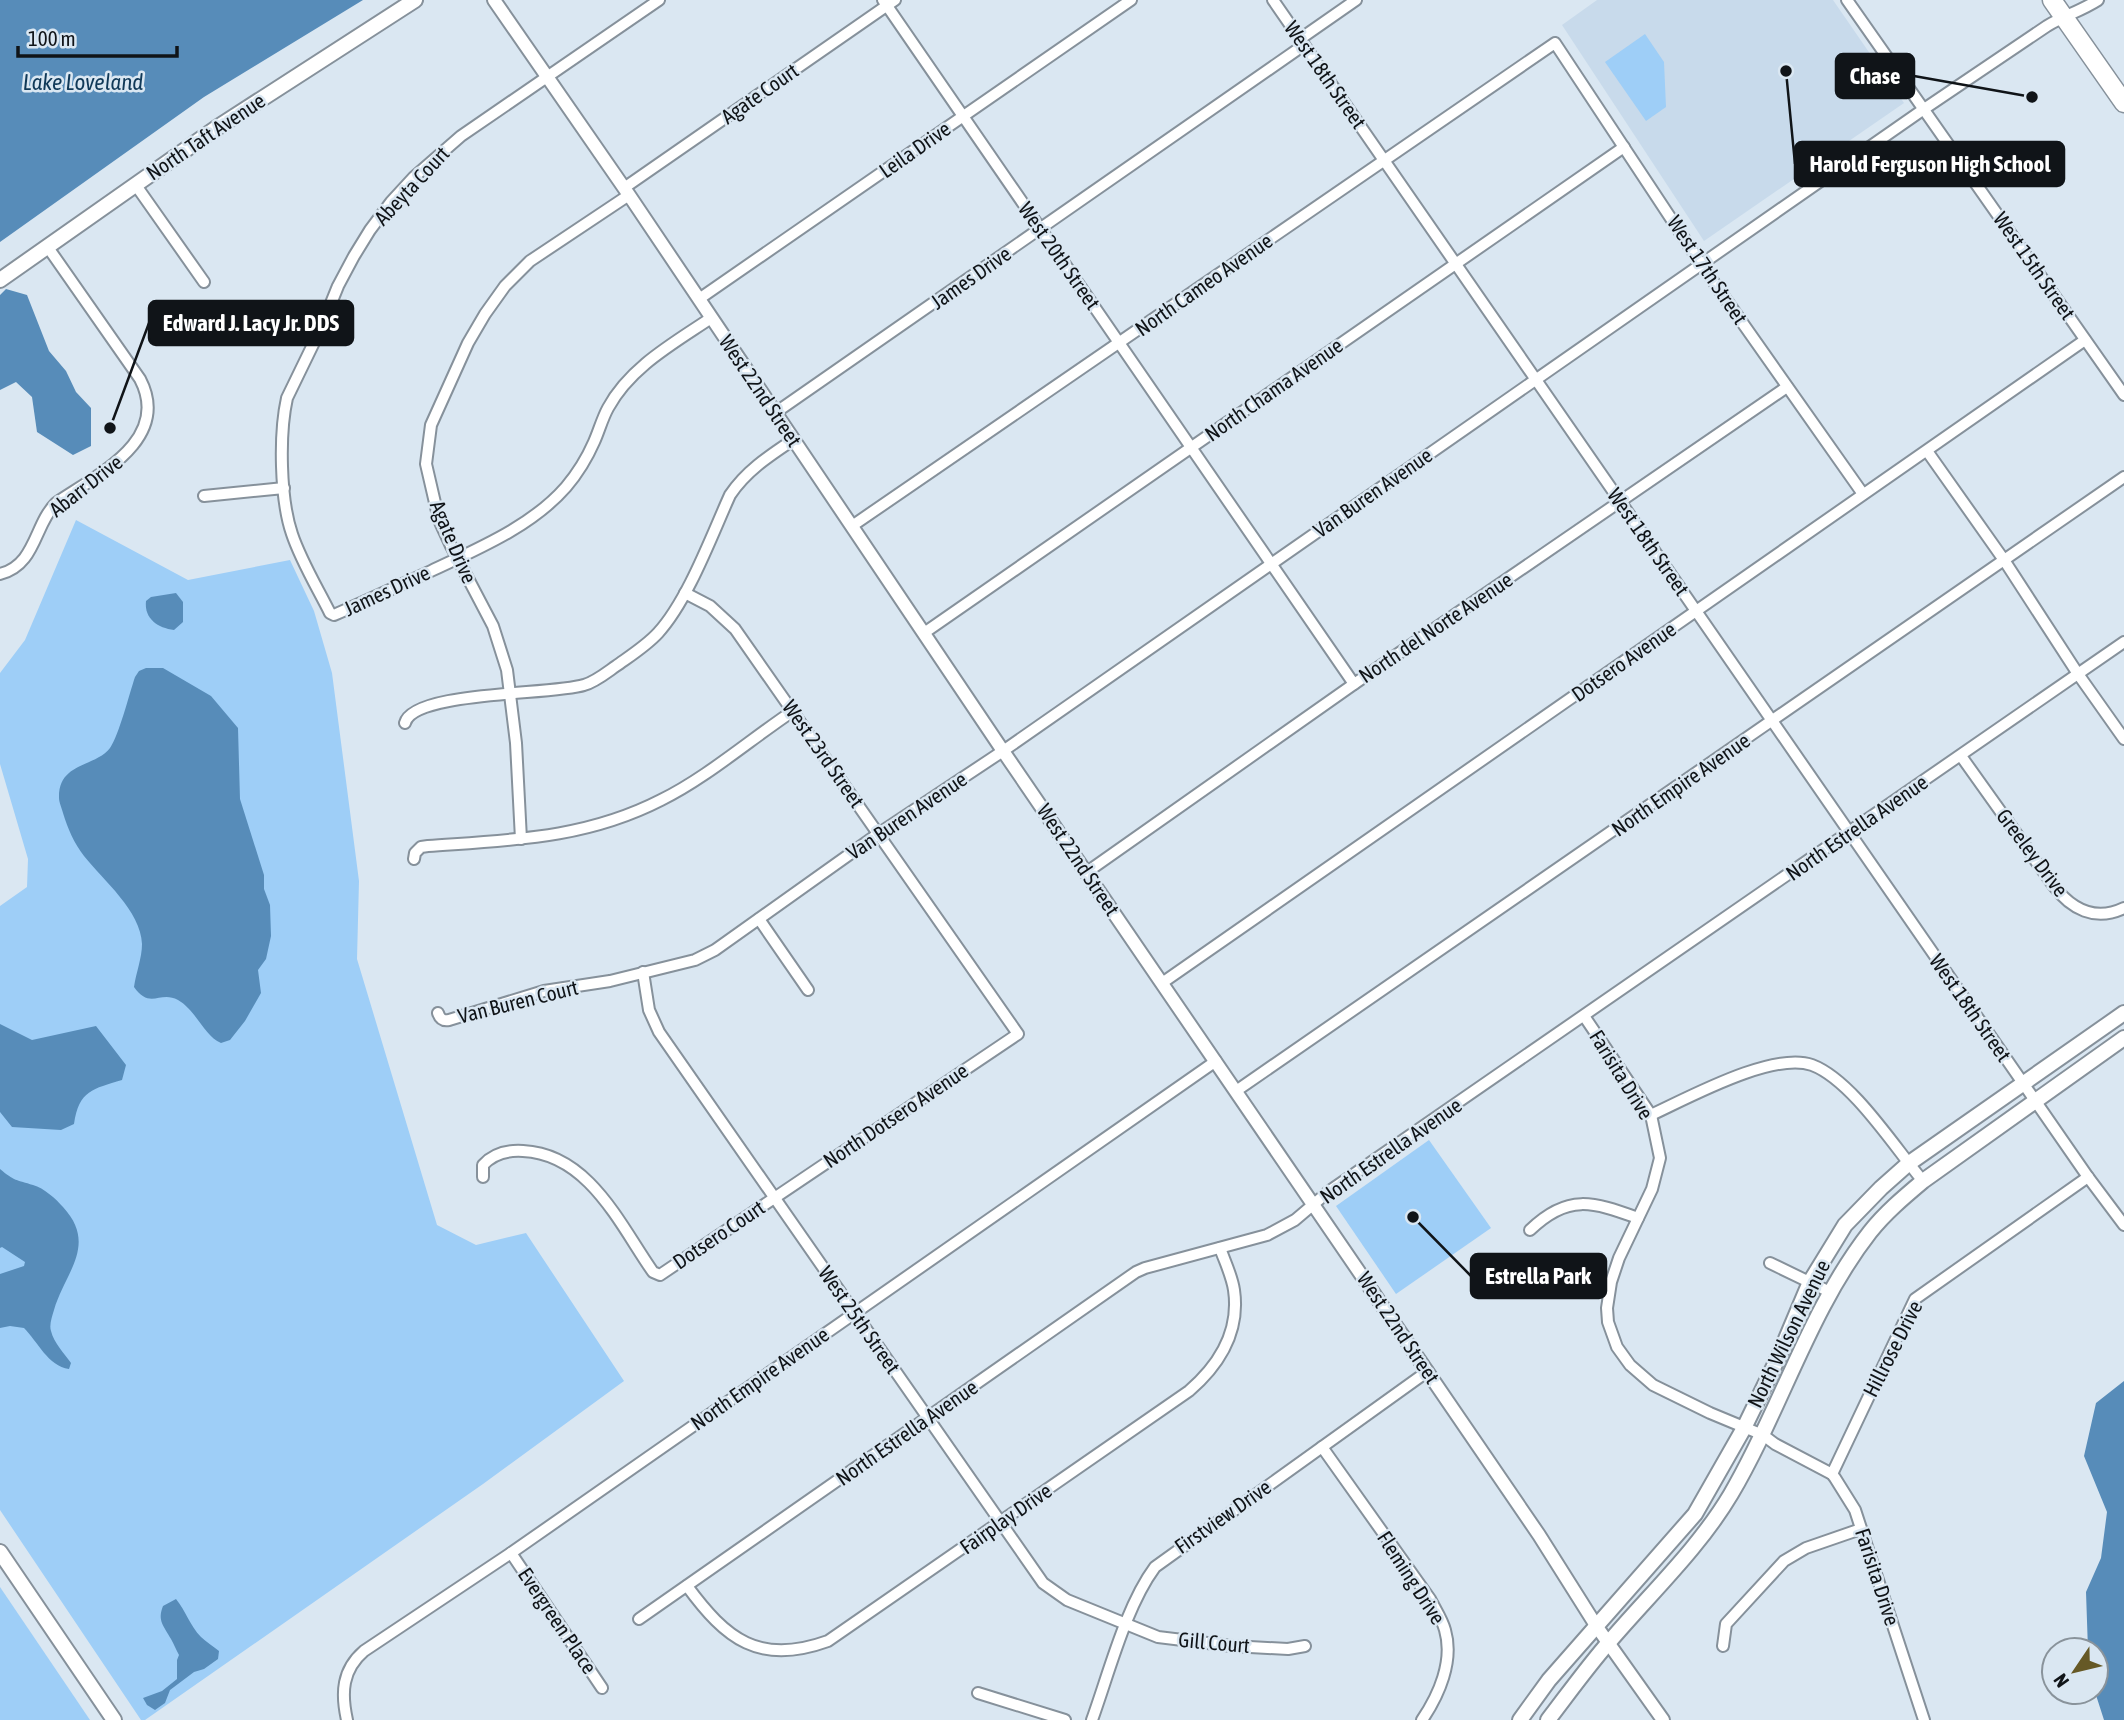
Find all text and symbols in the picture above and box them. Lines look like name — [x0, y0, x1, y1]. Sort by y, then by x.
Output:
scale bar — [18, 14, 177, 58]
street label: West 18th Street — [1280, 16, 1372, 133]
text: 100 m — [28, 26, 76, 50]
callout: Chase — [1836, 54, 1914, 98]
street label: Agate Court — [716, 58, 803, 128]
text: Chase — [1850, 63, 1900, 89]
water label: Lake Loveland — [23, 69, 143, 95]
street label: North Taft Avenue — [142, 88, 269, 185]
street label: Leila Drive — [874, 116, 955, 182]
street label: Abeyta Court — [369, 141, 454, 229]
callout: Harold Ferguson High School — [1795, 142, 2064, 186]
text: Harold Ferguson High School — [1809, 151, 2051, 177]
street label: West 20th Street — [1014, 197, 1106, 314]
street label: West 15th Street — [1989, 207, 2081, 324]
street label: West 17th Street — [1663, 211, 1753, 328]
street label: North Cameo Avenue — [1130, 228, 1277, 340]
street label: James Drive — [926, 241, 1015, 313]
callout: Edward J. Lacy Jr. DDS — [149, 301, 353, 345]
text: Edward J. Lacy Jr. DDS — [163, 310, 340, 336]
street label: West 22nd Street — [715, 330, 807, 451]
street label: North Chama Avenue — [1200, 333, 1347, 446]
street label: Van Buren Avenue — [1308, 442, 1436, 542]
street label: Abarr Drive — [44, 449, 127, 521]
street label: West 18th Street — [1603, 483, 1695, 600]
street label: Agate Drive — [426, 497, 482, 587]
street label: James Drive — [340, 560, 433, 620]
street label: North del Norte Avenue — [1354, 567, 1517, 687]
street label: Dotsero Avenue — [1567, 616, 1680, 706]
street label: West 23rd Street — [778, 695, 870, 812]
street label: North Empire Avenue — [1607, 728, 1754, 841]
street label: Van Buren Avenue — [842, 766, 971, 864]
street label: North Estrella Avenue — [1781, 769, 1932, 885]
street label: West 22nd Street — [1033, 799, 1125, 920]
street label: Greeley Drive — [1992, 804, 2073, 901]
street label: West 18th Street — [1925, 949, 2017, 1066]
street label: Van Buren Court — [455, 975, 580, 1028]
street label: Farisita Drive — [1585, 1025, 1659, 1123]
street label: North Dotsero Avenue — [819, 1058, 972, 1172]
street label: North Estrella Avenue — [1315, 1092, 1466, 1208]
street label: Dotsero Court — [668, 1195, 769, 1273]
callout: Estrella Park — [1471, 1254, 1606, 1298]
street label: North Wilson Avenue — [1742, 1256, 1834, 1411]
street label: West 25th Street — [814, 1261, 906, 1378]
text: Estrella Park — [1485, 1263, 1592, 1289]
street label: West 22nd Street — [1353, 1267, 1445, 1388]
street label: Hillrose Drive — [1858, 1296, 1927, 1401]
street label: North Empire Avenue — [686, 1322, 833, 1435]
street label: North Estrella Avenue — [831, 1374, 982, 1490]
street label: Firstview Drive — [1170, 1474, 1275, 1558]
street label: Fairplay Drive — [955, 1478, 1056, 1559]
street label: Farisita Drive — [1851, 1525, 1905, 1628]
street label: Fleming Drive — [1373, 1526, 1451, 1629]
street label: Evergreen Place — [514, 1563, 602, 1678]
street label: Gill Court — [1177, 1627, 1251, 1657]
north arrow — [2040, 1636, 2110, 1706]
text: N — [2049, 1670, 2073, 1692]

